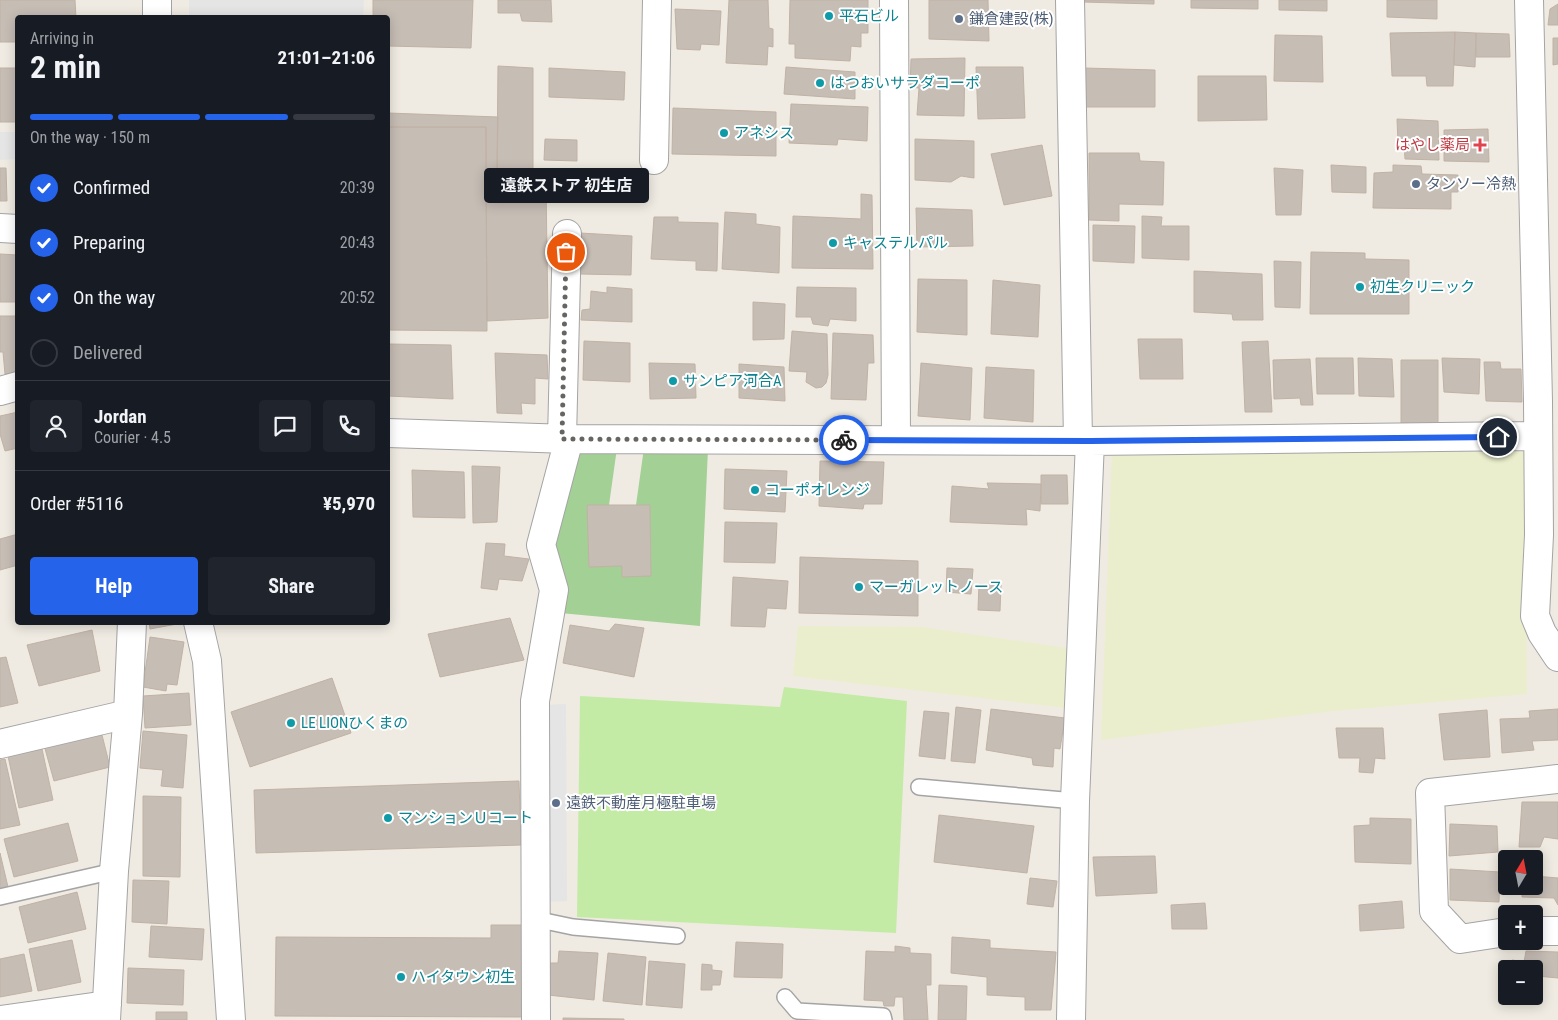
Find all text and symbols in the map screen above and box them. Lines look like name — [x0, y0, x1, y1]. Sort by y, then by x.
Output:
place label: 平石ビル — [839, 7, 899, 25]
marker: 平石ビル — [823, 10, 835, 22]
place label: 鎌倉建設(株) — [969, 10, 1054, 28]
marker: 鎌倉建設(株) — [953, 13, 965, 25]
text: Arriving in — [30, 29, 94, 48]
text: 21:01–21:06 — [277, 46, 375, 69]
text: 2 min — [30, 48, 101, 86]
place label: はつおいサラダコーポ — [830, 74, 980, 92]
marker: はつおいサラダコーポ — [814, 77, 826, 89]
place label: アネシス — [734, 124, 794, 142]
marker: アネシス — [718, 127, 730, 139]
text: On the way · 150 m — [30, 128, 150, 147]
place label: はやし薬局 — [1395, 136, 1470, 154]
marker: はやし薬局 — [1474, 139, 1486, 151]
callout: 遠鉄ストア 初生店 — [484, 167, 648, 202]
icon: check — [30, 174, 58, 202]
place label: タンソー冷熱 — [1426, 175, 1516, 193]
text: Confirmed — [73, 176, 150, 199]
text: 遠鉄ストア 初生店 — [501, 176, 632, 195]
text: 20:39 — [340, 178, 375, 197]
marker: タンソー冷熱 — [1410, 178, 1422, 190]
icon: check — [30, 229, 58, 257]
text: Preparing — [73, 231, 145, 254]
pin — [545, 231, 587, 273]
text: 20:43 — [340, 233, 375, 252]
place label: キャステルパル — [843, 234, 948, 252]
marker: キャステルパル — [827, 237, 839, 249]
icon: bag — [552, 238, 580, 266]
place label: 初生クリニック — [1370, 278, 1475, 296]
marker: 初生クリニック — [1354, 281, 1366, 293]
icon: check — [30, 284, 58, 312]
text: On the way — [73, 286, 155, 309]
text: 20:52 — [340, 288, 375, 307]
text: Delivered — [73, 341, 142, 364]
place label: サンピア河合A — [683, 372, 782, 390]
marker: サンピア河合A — [667, 375, 679, 387]
button: person — [30, 400, 82, 452]
button: chat — [259, 400, 311, 452]
button: phone — [323, 400, 375, 452]
text: Jordan — [94, 405, 147, 428]
courier — [819, 415, 869, 465]
pin — [1477, 416, 1519, 458]
icon: home — [1484, 423, 1512, 451]
icon: bike — [830, 426, 858, 454]
text: Courier · 4.5 — [94, 428, 171, 447]
place label: コーポオレンジ — [765, 481, 870, 499]
marker: コーポオレンジ — [749, 484, 761, 496]
text: Order #5116 — [30, 492, 123, 515]
text: ¥5,970 — [323, 492, 375, 515]
button: Help — [30, 557, 198, 615]
button: Share — [208, 557, 375, 615]
place label: マーガレットノース — [869, 578, 1003, 596]
marker: マーガレットノース — [853, 581, 865, 593]
place label: LE LIONひくまの — [301, 714, 408, 732]
marker: LE LIONひくまの — [285, 717, 297, 729]
place label: 遠鉄不動産月極駐車場 — [566, 794, 716, 812]
marker: 遠鉄不動産月極駐車場 — [550, 797, 562, 809]
place label: マンションＵコート — [398, 809, 533, 827]
marker: マンションＵコート — [382, 812, 394, 824]
north arrow — [1498, 850, 1542, 895]
map controls — [1498, 850, 1543, 1005]
button: + — [1498, 905, 1543, 950]
button: − — [1498, 960, 1543, 1005]
place label: ハイタウン初生 — [411, 968, 515, 986]
marker: ハイタウン初生 — [395, 971, 407, 983]

